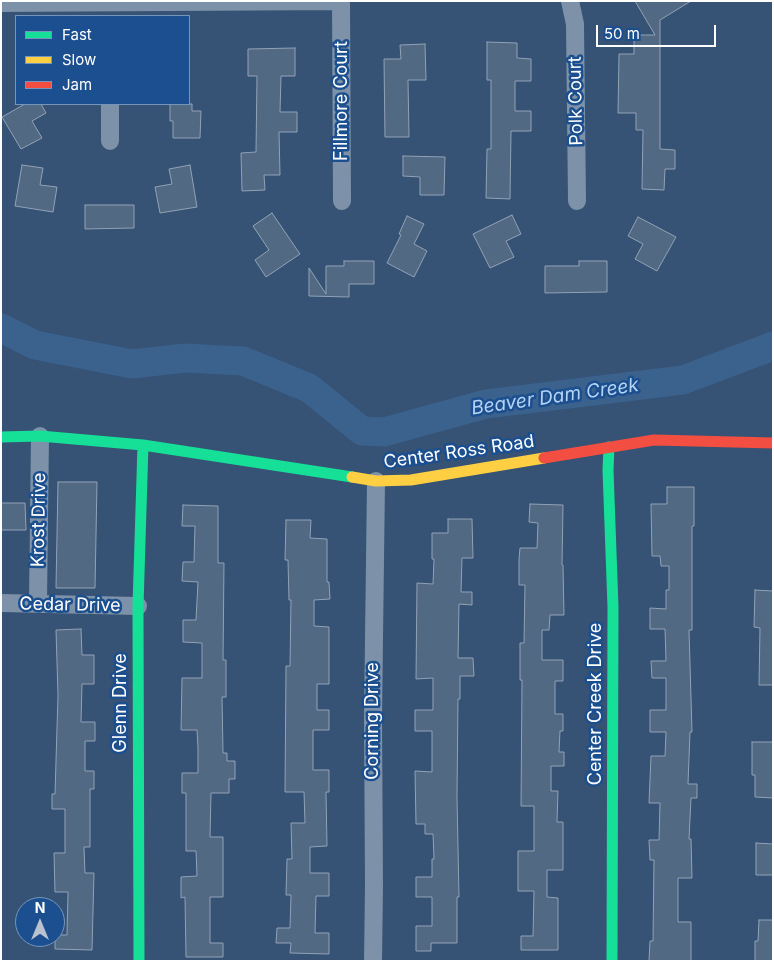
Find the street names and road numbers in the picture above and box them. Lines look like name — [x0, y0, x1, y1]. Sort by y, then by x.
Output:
street label: Fillmore Court — [331, 41, 353, 161]
street label: Polk Court — [564, 56, 588, 146]
street label: Center Ross Road — [382, 431, 536, 473]
street label: Krost Drive — [27, 473, 51, 567]
street label: Cedar Drive — [19, 593, 121, 617]
street label: Center Creek Drive — [585, 623, 607, 785]
street label: Glenn Drive — [110, 653, 132, 753]
street label: Corning Drive — [362, 662, 384, 780]

